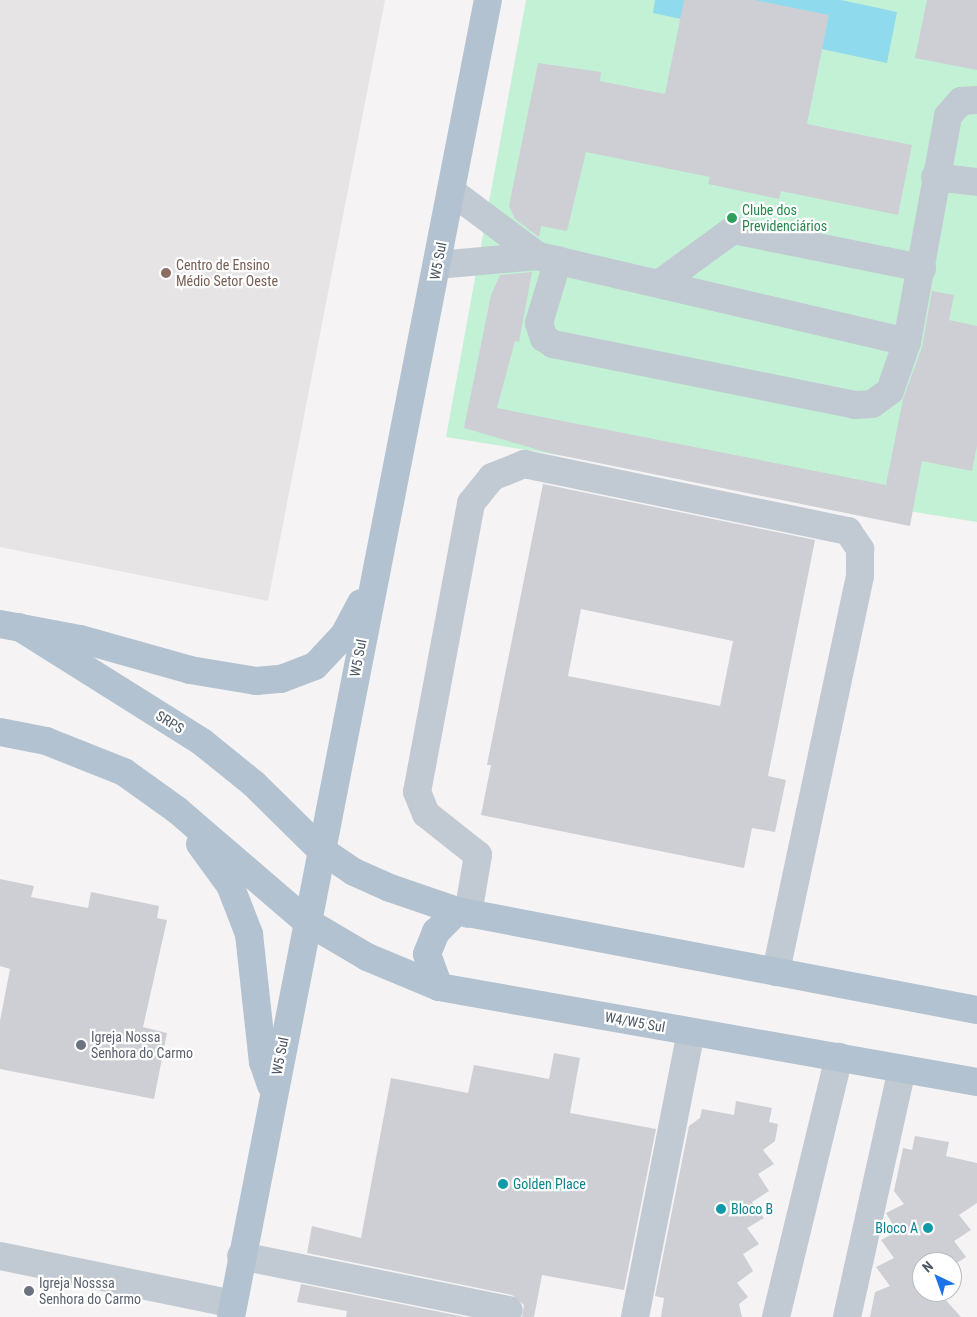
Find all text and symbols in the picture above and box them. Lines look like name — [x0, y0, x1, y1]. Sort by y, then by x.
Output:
place label: Clube dos Previdenciários — [742, 202, 827, 234]
marker: Clube dos Previdenciários — [726, 212, 738, 224]
street label: W5 Sul — [426, 241, 450, 281]
place label: Centro de Ensino Médio Setor Oeste — [176, 257, 278, 290]
marker: Centro de Ensino Médio Setor Oeste — [160, 267, 172, 279]
street label: W5 Sul — [346, 638, 370, 678]
street label: SRPS — [153, 707, 187, 737]
street label: W4/W5 Sul — [604, 1008, 666, 1036]
place label: Igreja Nossa Senhora do Carmo — [91, 1029, 193, 1062]
street label: W5 Sul — [268, 1036, 292, 1076]
marker: Igreja Nossa Senhora do Carmo — [75, 1039, 87, 1051]
place label: Golden Place — [513, 1176, 586, 1192]
marker: Golden Place — [497, 1178, 509, 1190]
place label: Bloco B — [731, 1201, 773, 1217]
marker: Bloco B — [715, 1203, 727, 1215]
place label: Bloco A — [875, 1220, 918, 1236]
marker: Bloco A — [922, 1222, 934, 1234]
north arrow — [912, 1252, 962, 1302]
text: N — [919, 1258, 936, 1275]
place label: Igreja Nosssa Senhora do Carmo — [39, 1275, 141, 1308]
marker: Igreja Nosssa Senhora do Carmo — [23, 1285, 35, 1297]

